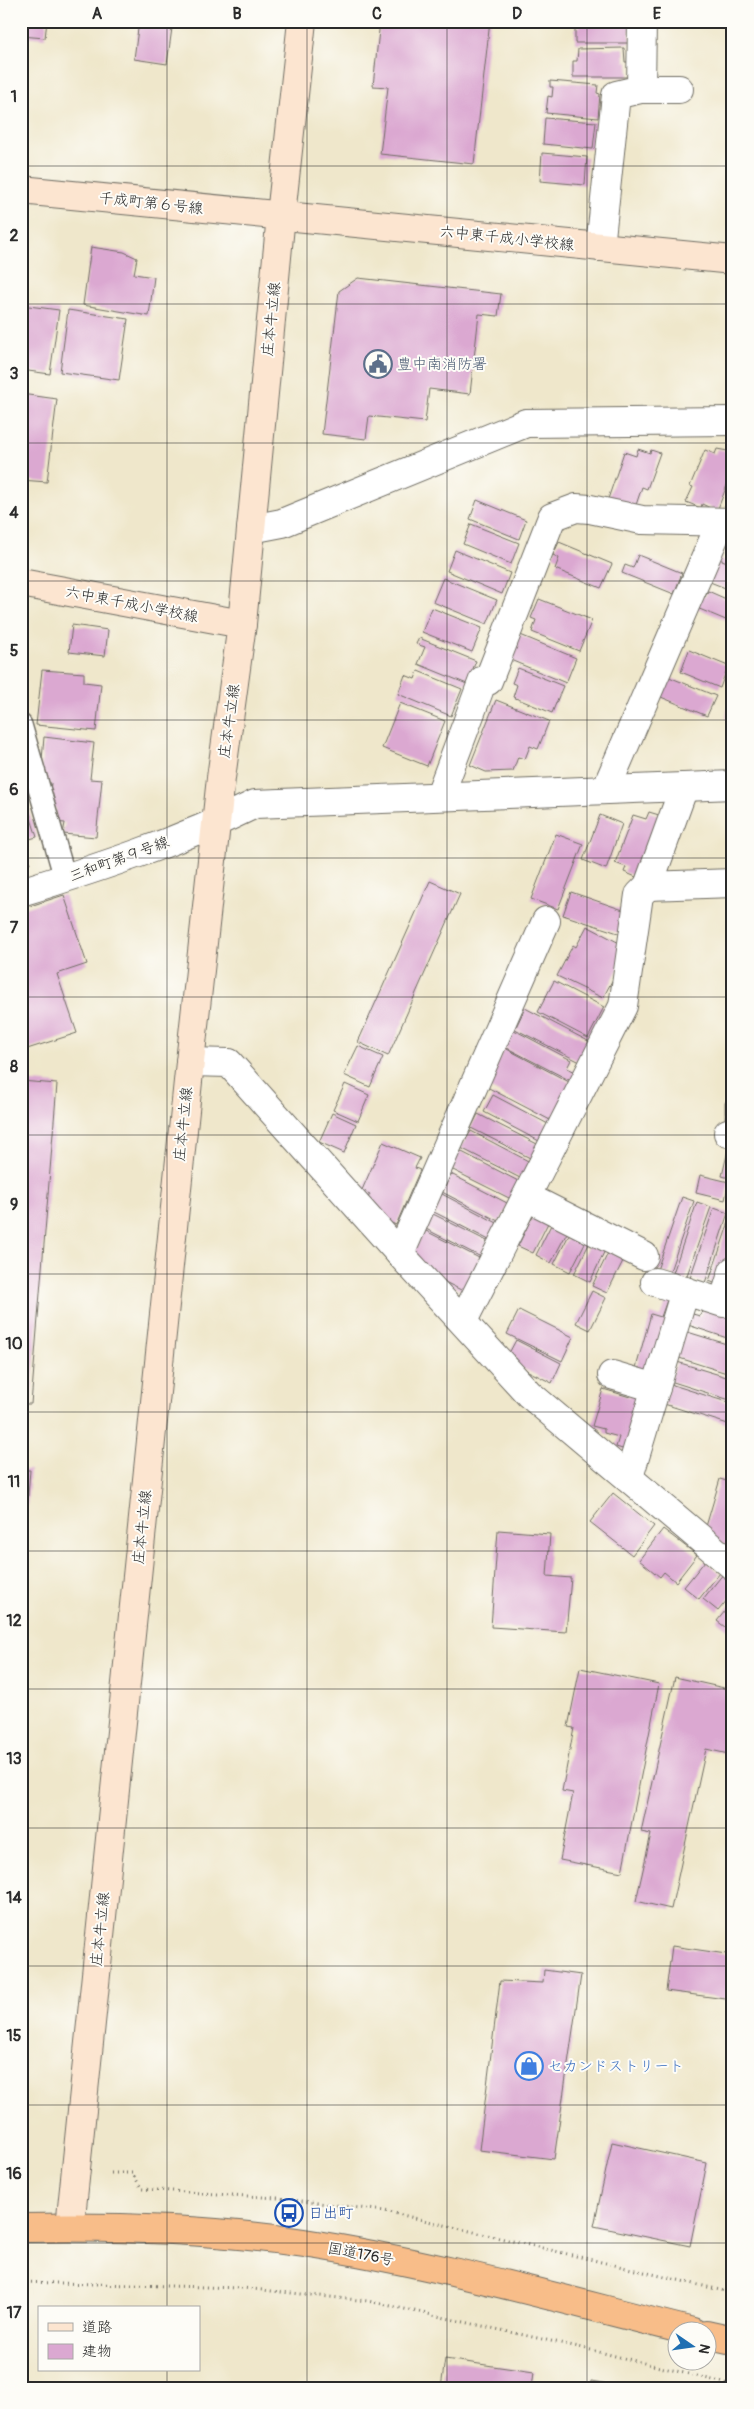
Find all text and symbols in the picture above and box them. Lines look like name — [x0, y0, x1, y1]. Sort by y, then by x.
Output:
text: A — [92, 4, 103, 24]
text: B — [232, 4, 242, 24]
text: C — [372, 4, 382, 24]
text: D — [512, 4, 522, 24]
text: E — [653, 4, 662, 24]
text: 1 — [11, 87, 17, 107]
street label: 千成町第６号線 — [98, 189, 204, 218]
street label: 六中東千成小学校線 — [439, 222, 575, 255]
text: 2 — [10, 226, 19, 246]
street label: 庄本牛立線 — [258, 281, 285, 357]
public building icon: 豊中南消防署 — [363, 349, 393, 379]
place label: 豊中南消防署 — [397, 355, 487, 374]
text: 3 — [10, 364, 19, 384]
text: 4 — [9, 503, 19, 523]
street label: 六中東千成小学校線 — [64, 582, 200, 627]
text: 5 — [10, 641, 19, 661]
street label: 庄本牛立線 — [215, 683, 244, 760]
text: 6 — [9, 780, 19, 800]
street label: 三和町第９号線 — [67, 833, 172, 886]
text: 7 — [10, 918, 19, 938]
text: 8 — [10, 1057, 18, 1077]
street label: 庄本牛立線 — [170, 1086, 197, 1162]
text: 9 — [10, 1195, 18, 1215]
text: 10 — [5, 1334, 23, 1354]
text: 11 — [8, 1472, 20, 1492]
street label: 庄本牛立線 — [129, 1489, 156, 1565]
text: 12 — [6, 1611, 22, 1631]
text: 13 — [6, 1749, 22, 1769]
text: 14 — [6, 1888, 22, 1908]
street label: 庄本牛立線 — [87, 1891, 114, 1967]
text: 15 — [7, 2026, 22, 2046]
shop icon: セカンドストリート — [514, 2051, 544, 2081]
place label: セカンドストリート — [548, 2057, 684, 2076]
text: 16 — [6, 2164, 22, 2184]
bus stop icon: 日出町 — [274, 2198, 304, 2228]
place label: 日出町 — [308, 2204, 354, 2223]
street label: 国道176号 — [326, 2239, 396, 2270]
text: 17 — [7, 2303, 22, 2323]
legend — [38, 2306, 200, 2372]
text: 道路 — [82, 2318, 112, 2337]
north arrow — [666, 2322, 716, 2372]
text: 建物 — [82, 2342, 112, 2361]
text: N — [695, 2342, 714, 2355]

